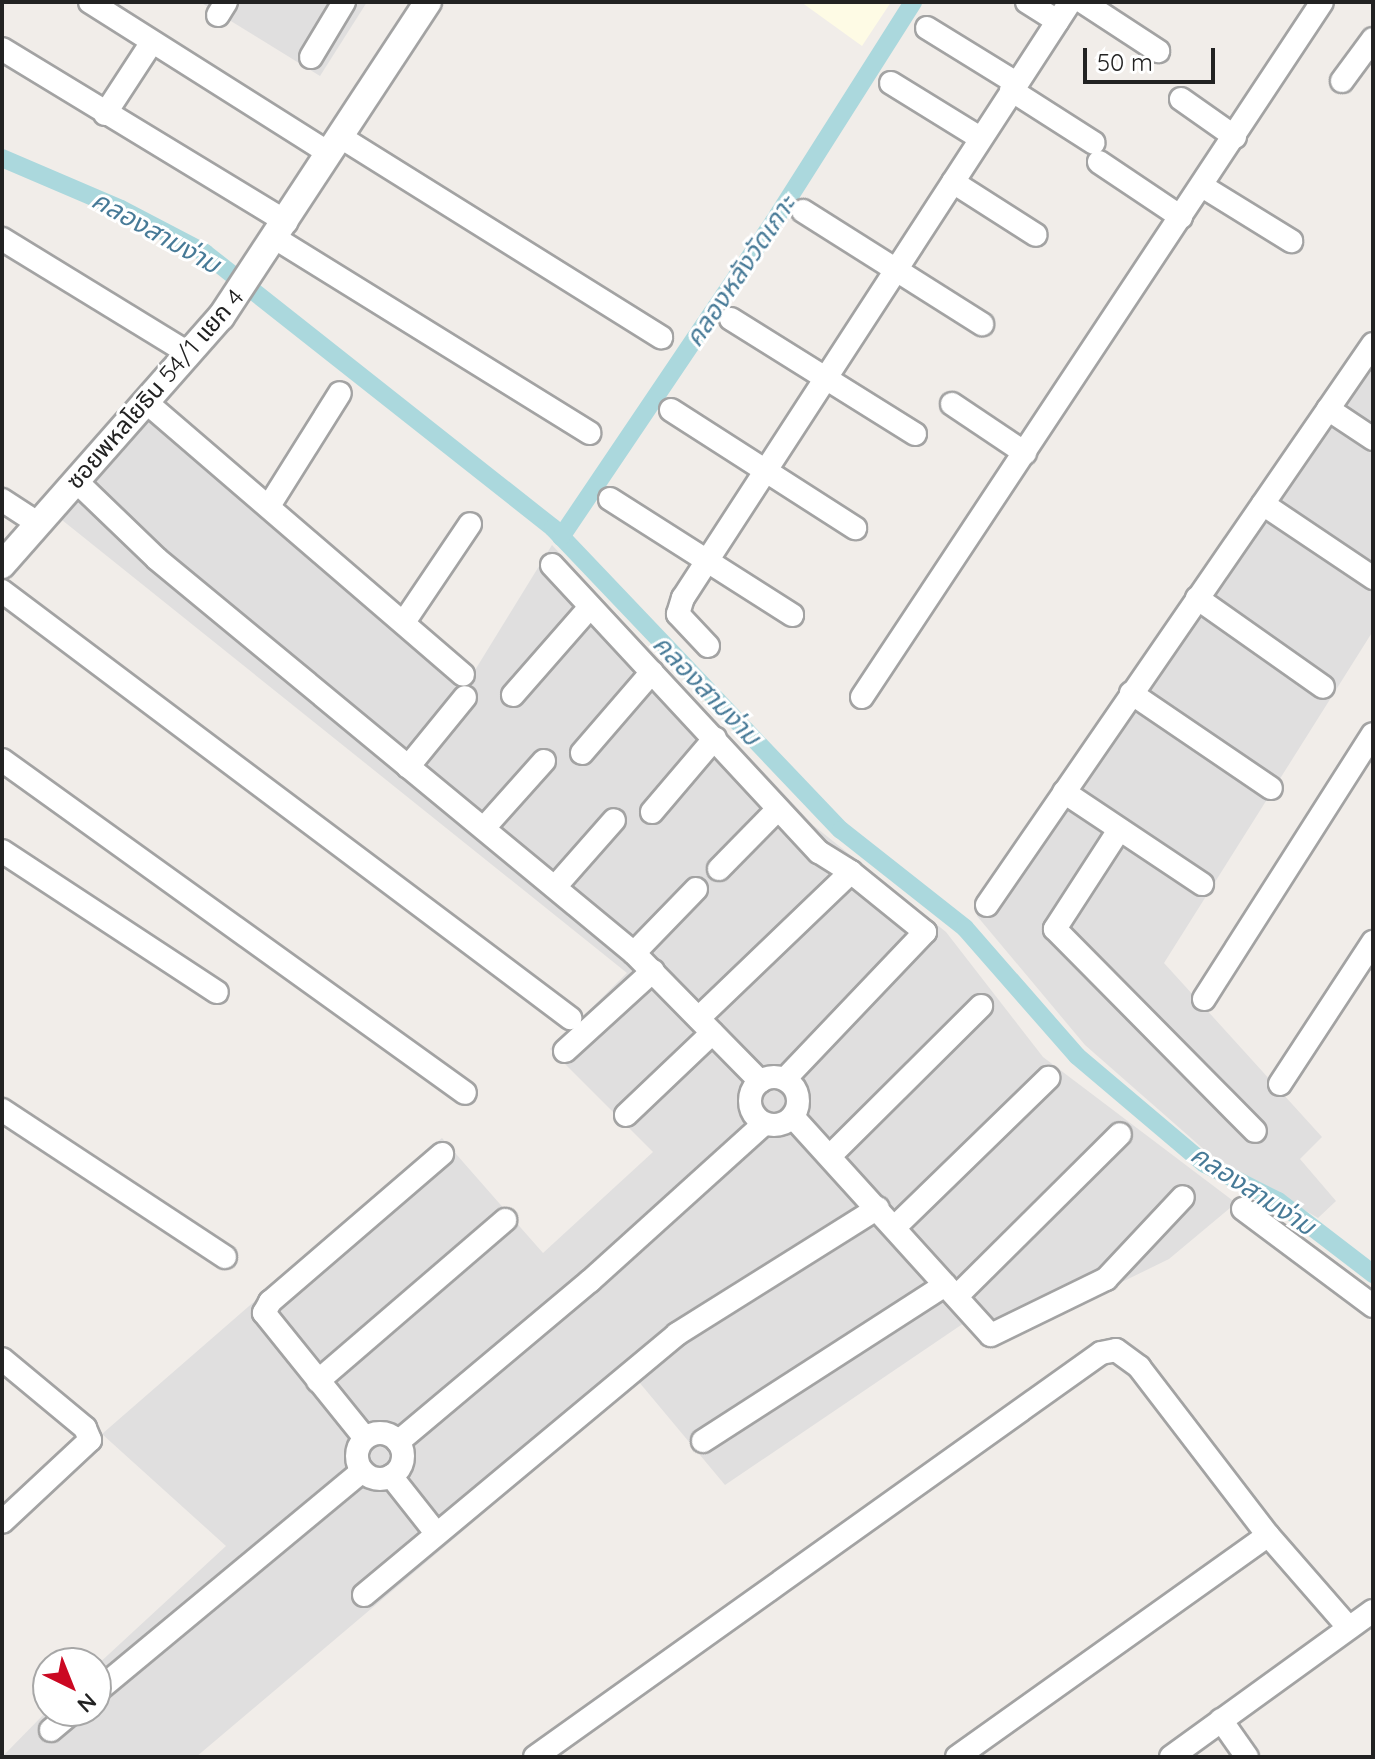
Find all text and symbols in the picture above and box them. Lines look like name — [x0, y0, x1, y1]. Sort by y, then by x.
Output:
scale bar — [1087, 32, 1219, 82]
text: 50 m — [1097, 47, 1153, 77]
water label: คลองสามง่าม — [87, 184, 225, 280]
water label: คลองหลังวัดเกาะ — [678, 190, 802, 352]
street label: ซอยพหลโยธิน 54/1 แยก 4 — [60, 283, 250, 495]
water label: คลองสามง่าม — [647, 628, 767, 752]
water label: คลองสามง่าม — [1185, 1138, 1321, 1242]
north arrow — [32, 1647, 112, 1727]
text: N — [72, 1687, 102, 1719]

